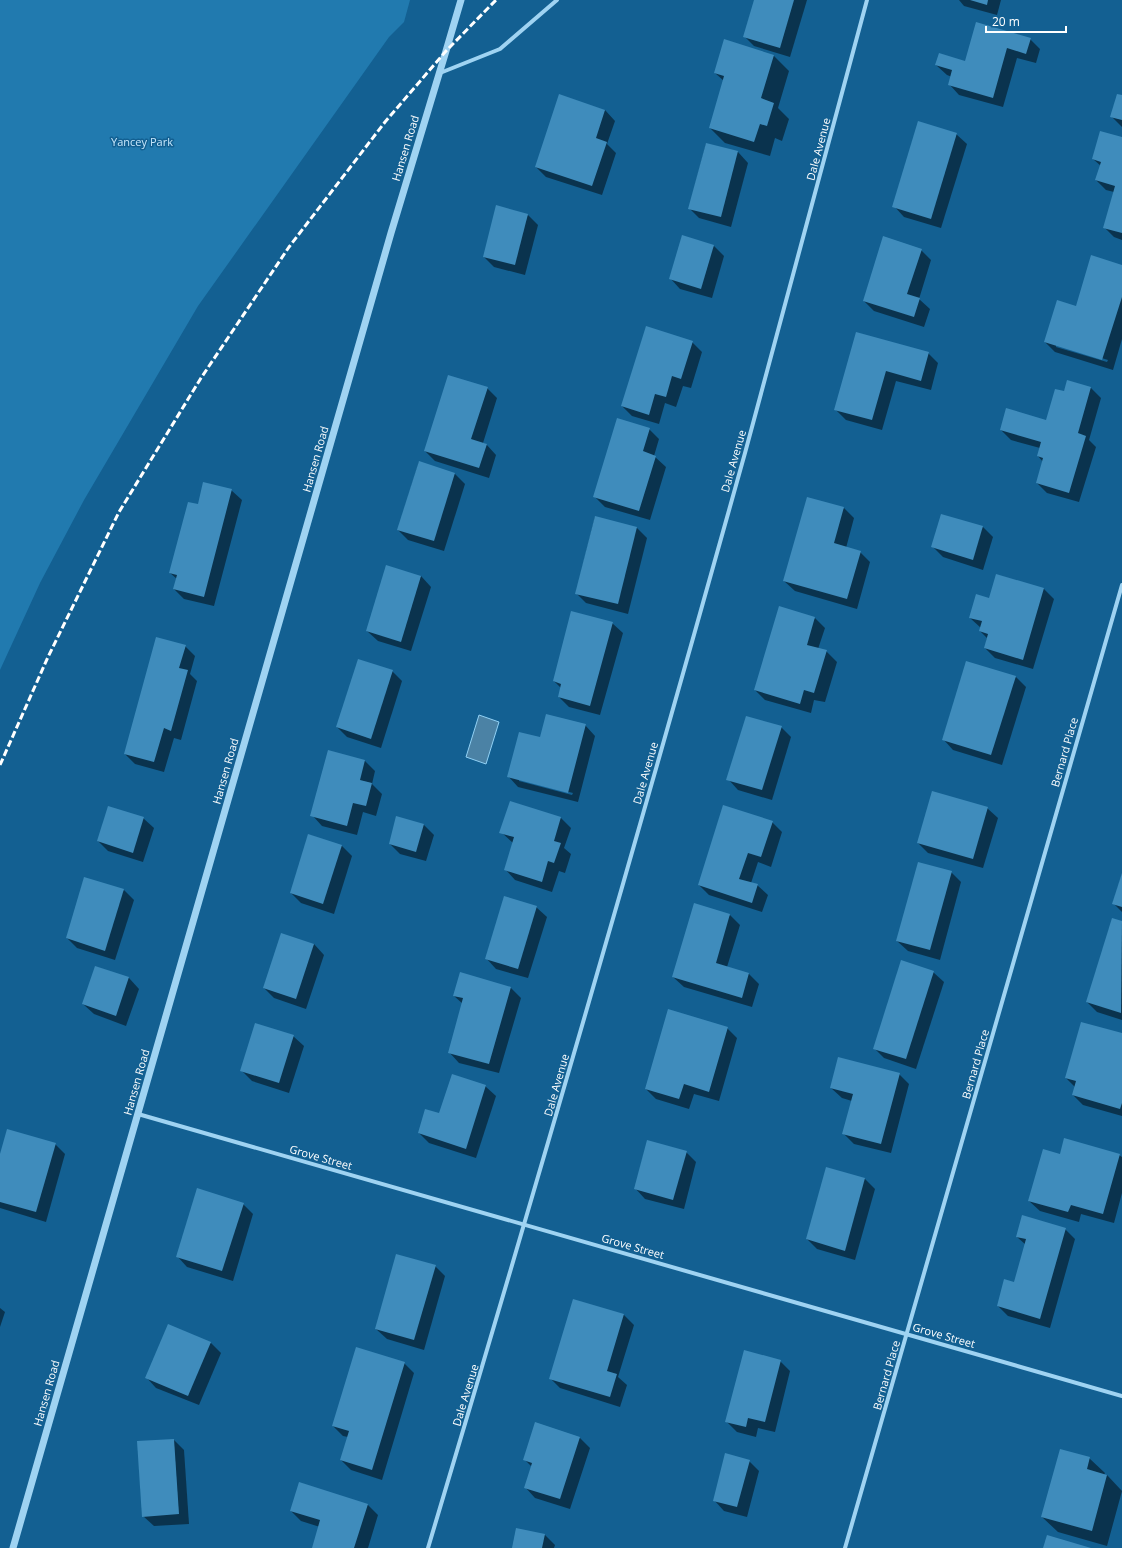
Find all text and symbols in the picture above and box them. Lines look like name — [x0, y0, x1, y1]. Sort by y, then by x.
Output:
scale bar — [986, 8, 1066, 34]
text: 20 m — [992, 13, 1020, 30]
street label: Hansen Road — [388, 113, 422, 183]
street label: Dale Avenue — [802, 116, 834, 182]
park label: Yancey Park — [111, 134, 173, 149]
street label: Hansen Road — [298, 424, 332, 494]
street label: Dale Avenue — [717, 428, 749, 494]
street label: Bernard Place — [1047, 715, 1081, 789]
street label: Hansen Road — [208, 736, 242, 806]
street label: Dale Avenue — [629, 740, 661, 806]
street label: Bernard Place — [958, 1027, 992, 1101]
street label: Hansen Road — [119, 1047, 153, 1117]
street label: Dale Avenue — [540, 1052, 572, 1118]
street label: Grove Street — [288, 1141, 354, 1173]
street label: Grove Street — [600, 1230, 666, 1262]
street label: Grove Street — [911, 1319, 977, 1351]
street label: Bernard Place — [869, 1338, 903, 1412]
street label: Hansen Road — [29, 1358, 63, 1428]
street label: Dale Avenue — [448, 1362, 482, 1428]

